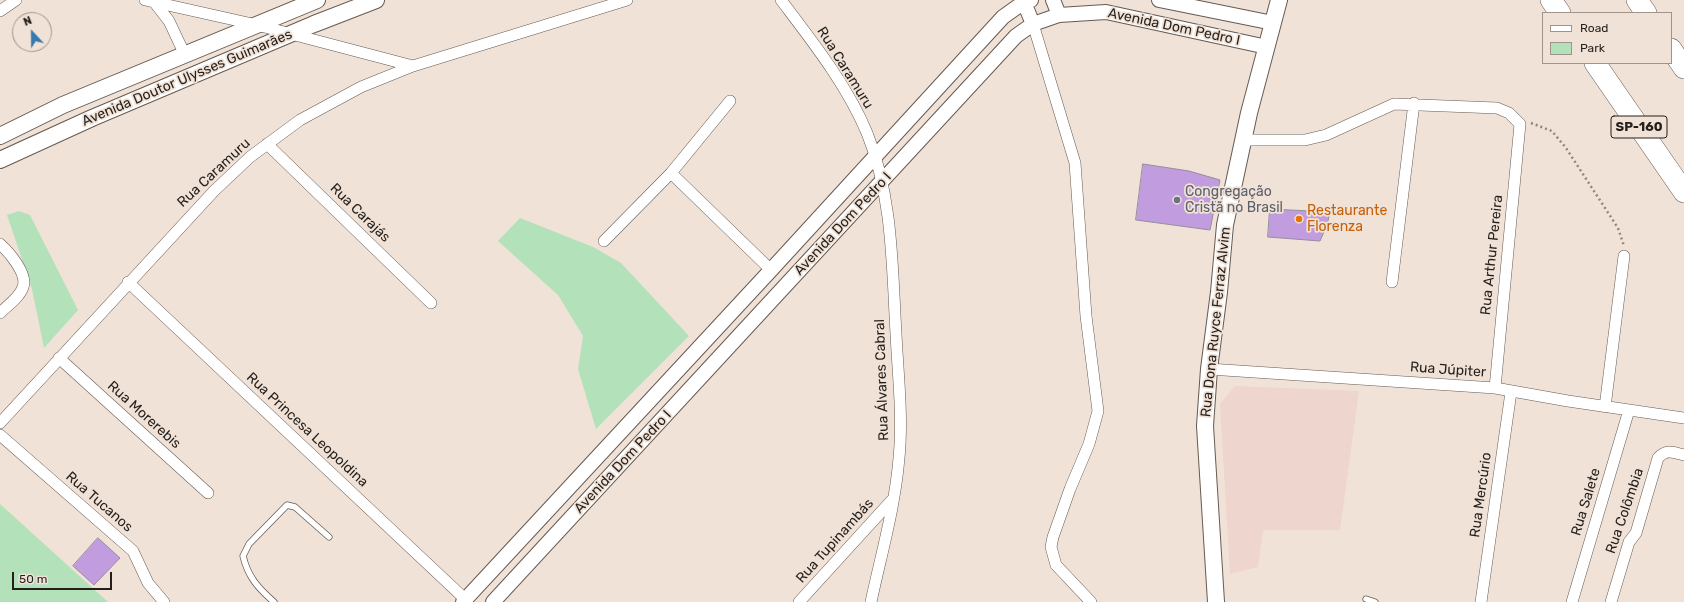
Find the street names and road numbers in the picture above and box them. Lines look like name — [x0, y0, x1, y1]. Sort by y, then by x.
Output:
street label: Avenida Dom Pedro I — [1106, 5, 1242, 49]
street label: Rua Caramuru — [813, 24, 877, 112]
street label: Avenida Doutor Ulysses Guimarães — [79, 26, 295, 130]
road number: SP-160 — [1611, 116, 1667, 138]
street label: Rua Caramuru — [174, 135, 254, 211]
street label: Avenida Dom Pedro I — [791, 169, 895, 279]
street label: Rua Carajás — [326, 180, 394, 246]
street label: Rua Arthur Pereira — [1477, 194, 1507, 316]
street label: Rua Dona Ruyce Ferraz Alvim — [1198, 226, 1234, 418]
street label: Rua Álvares Cabral — [871, 319, 893, 441]
street label: Rua Júpiter — [1409, 359, 1487, 381]
street label: Rua Princesa Leopoldina — [243, 369, 371, 491]
street label: Rua Morerebis — [104, 378, 184, 452]
street label: Avenida Dom Pedro I — [571, 407, 675, 517]
street label: Rua Mercúrio — [1467, 451, 1495, 539]
street label: Rua Salete — [1568, 466, 1604, 538]
street label: Rua Colômbia — [1602, 466, 1648, 556]
street label: Rua Tucanos — [62, 468, 136, 536]
street label: Rua Tupinambás — [793, 495, 877, 587]

